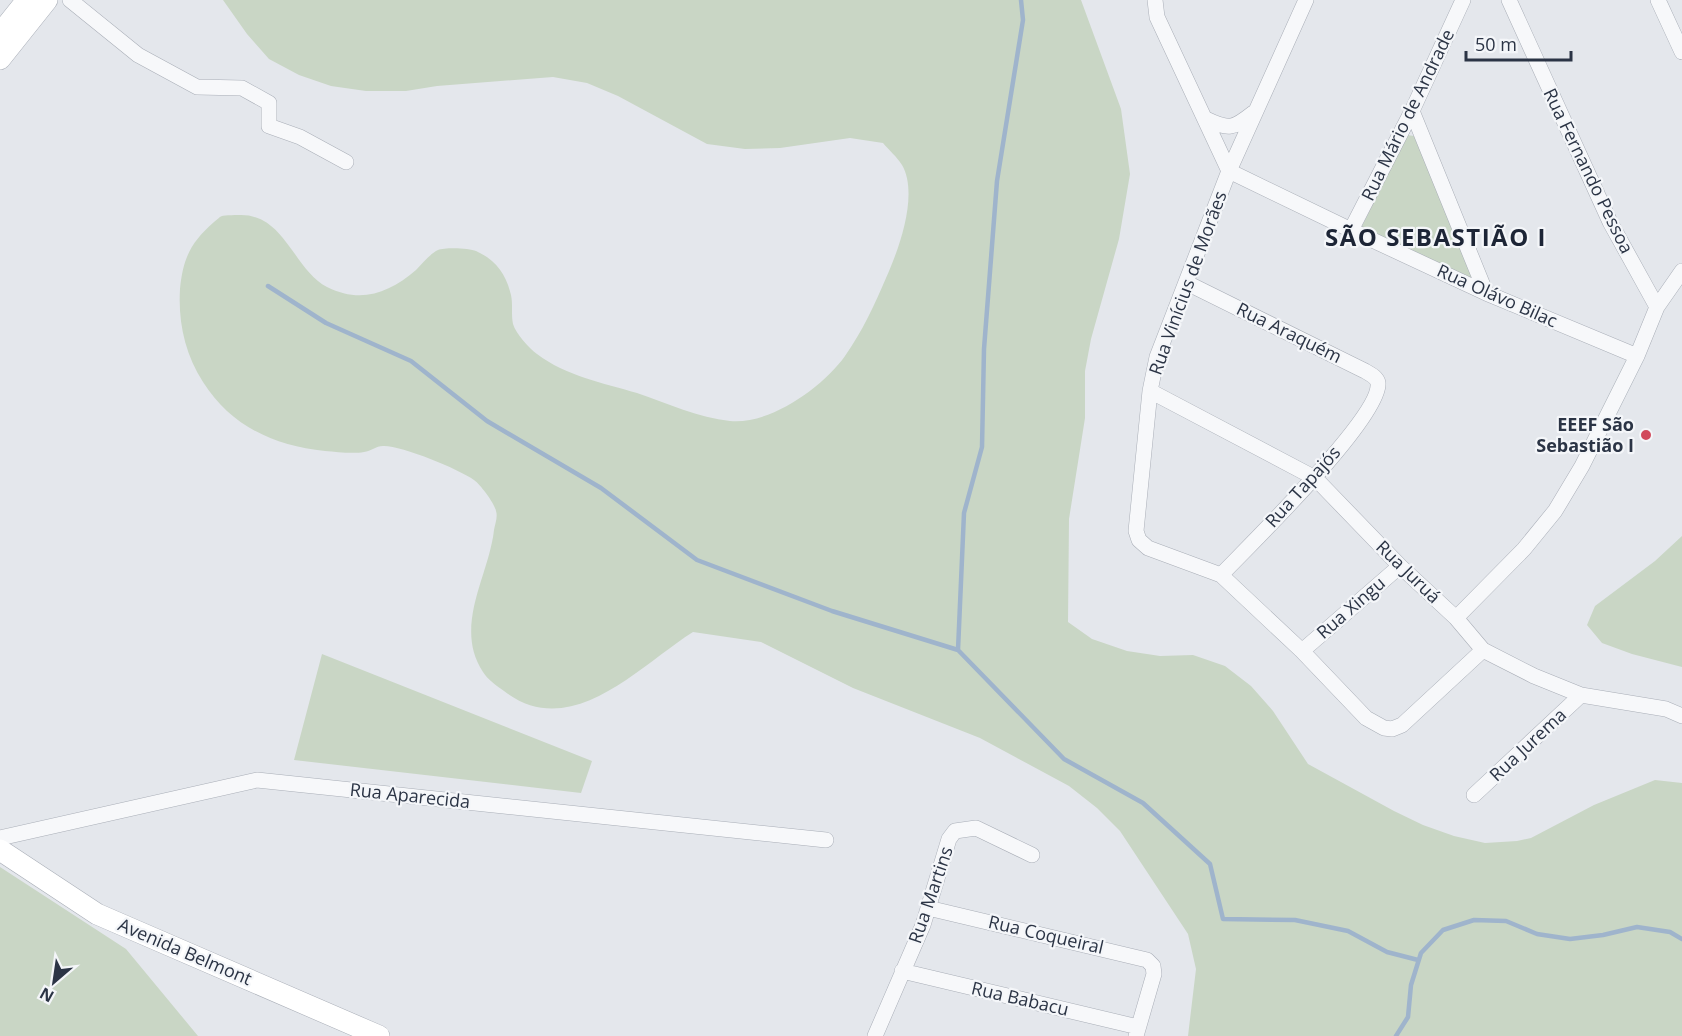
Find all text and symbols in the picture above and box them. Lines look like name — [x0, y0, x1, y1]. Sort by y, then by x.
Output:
scale bar — [1466, 24, 1571, 62]
street label: Rua Mário de Andrade — [1355, 25, 1459, 204]
text: 50 m — [1475, 32, 1517, 56]
street label: Rua Fernando Pessoa — [1538, 84, 1639, 257]
street label: Rua Vinícius de Morães — [1143, 187, 1232, 378]
district label: SÃO SEBASTIÃO I — [1325, 220, 1547, 253]
street label: Rua Olávo Bilac — [1434, 258, 1562, 332]
street label: Rua Araquém — [1233, 296, 1346, 368]
place label: EEEF São Sebastião I — [1536, 412, 1634, 457]
marker: EEEF São Sebastião I — [1639, 428, 1653, 442]
street label: Rua Tapajós — [1259, 441, 1345, 532]
street label: Rua Juruá — [1371, 534, 1446, 608]
street label: Rua Xingu — [1311, 571, 1390, 644]
street label: Rua Jurema — [1484, 702, 1571, 786]
street label: Rua Aparecida — [349, 777, 471, 813]
street label: Rua Martins — [902, 843, 958, 946]
street label: Rua Coqueiral — [986, 909, 1106, 959]
street label: Avenida Belmont — [115, 912, 256, 990]
north arrow — [24, 952, 84, 1012]
street label: Rua Babacu — [969, 975, 1071, 1021]
text: N — [36, 982, 58, 1008]

